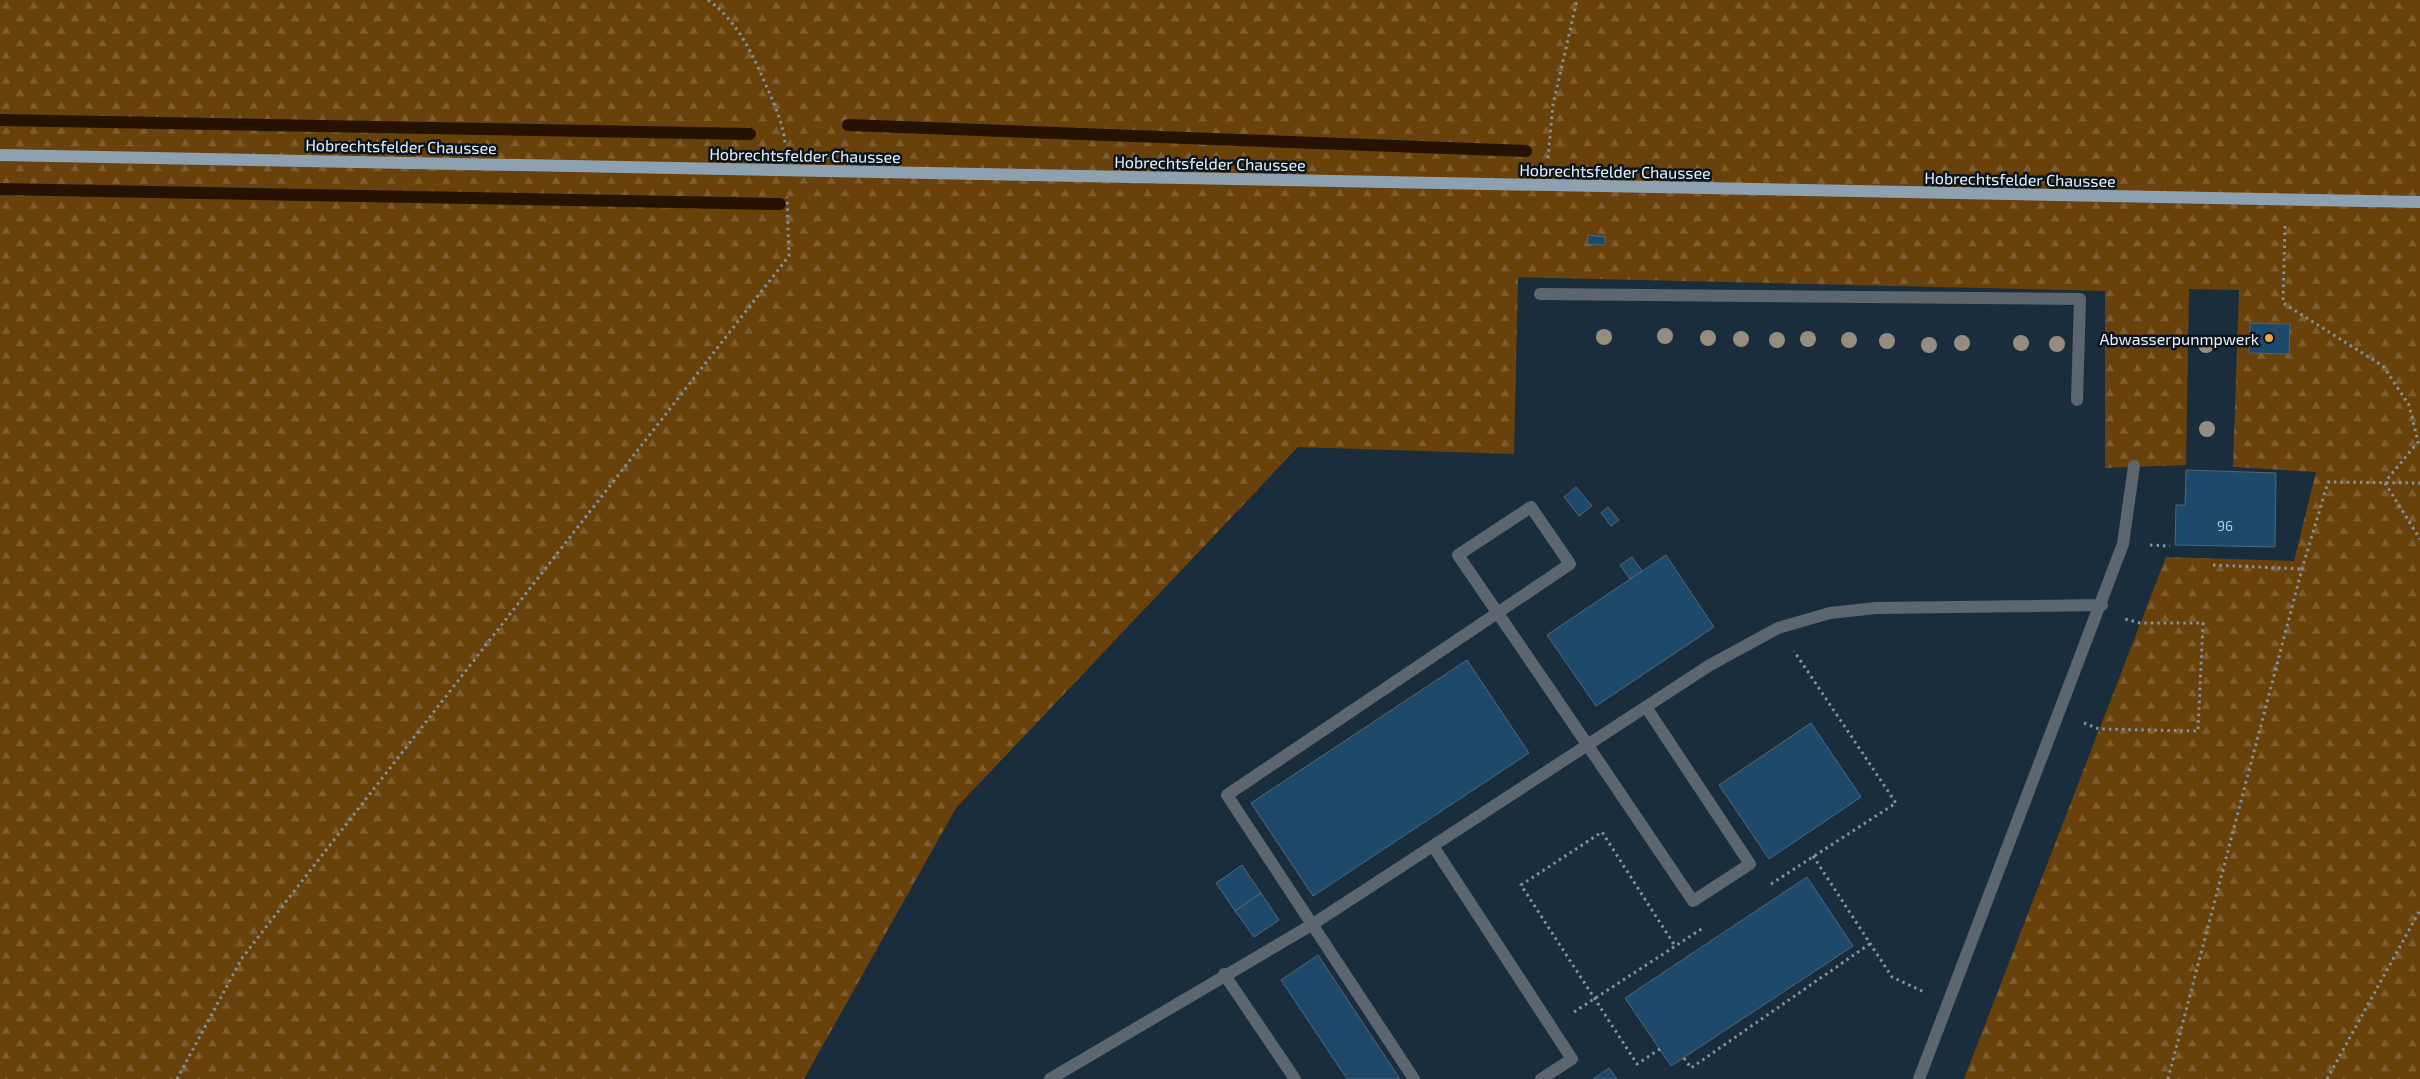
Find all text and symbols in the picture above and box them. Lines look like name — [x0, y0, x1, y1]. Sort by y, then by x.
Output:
street label: Hobrechtsfelder Chaussee — [305, 135, 497, 157]
street label: Hobrechtsfelder Chaussee — [709, 144, 901, 166]
street label: Hobrechtsfelder Chaussee — [1114, 152, 1306, 174]
street label: Hobrechtsfelder Chaussee — [1519, 160, 1711, 182]
street label: Hobrechtsfelder Chaussee — [1924, 168, 2116, 190]
place label: Abwasserpunmpwerk — [2100, 329, 2259, 348]
marker: Abwasserpunmpwerk — [2263, 332, 2275, 344]
house number: 96 — [2217, 517, 2233, 534]

